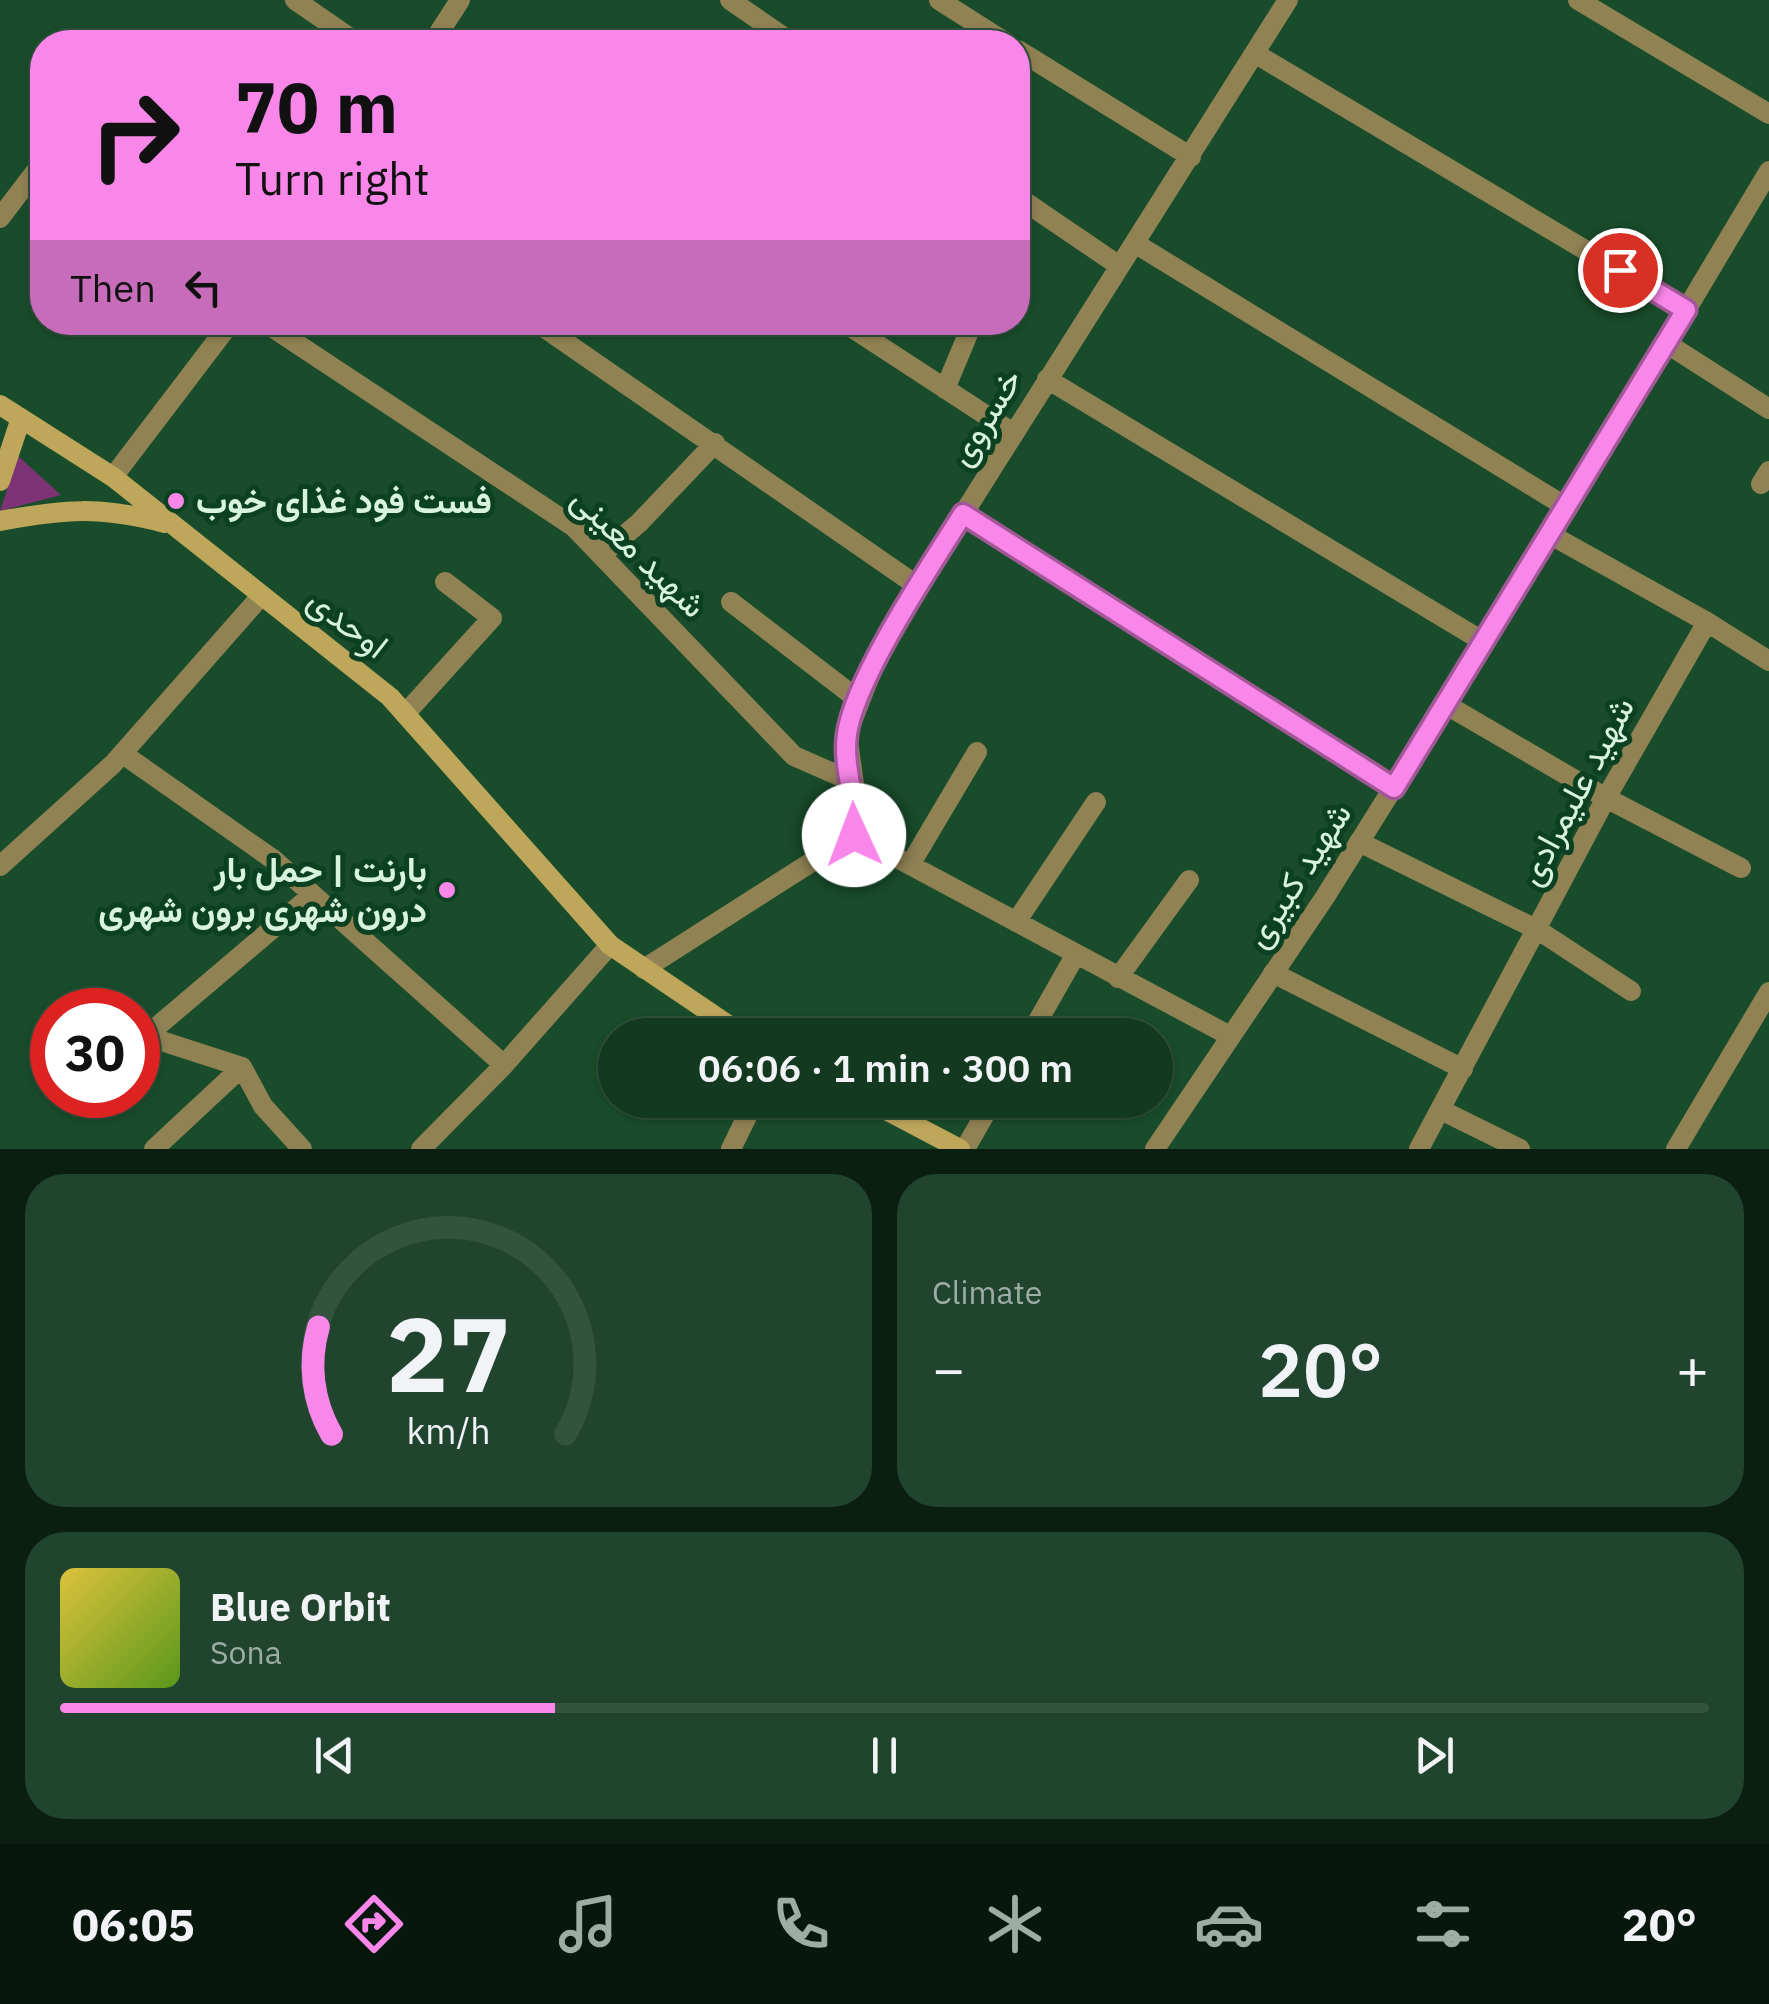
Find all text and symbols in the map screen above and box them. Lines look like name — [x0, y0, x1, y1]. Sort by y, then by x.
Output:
text: 70 m — [235, 61, 398, 152]
icon: right — [70, 70, 200, 200]
text: Turn right — [235, 149, 430, 207]
pin — [1578, 228, 1663, 313]
icon: arrive — [1593, 243, 1648, 298]
icon: left — [176, 260, 231, 315]
text: Then — [70, 263, 156, 312]
street label: خسروی — [936, 359, 1032, 474]
street label: شهید معینی — [562, 476, 717, 627]
place label: فست فود غذای خوب — [196, 477, 492, 523]
marker: فست فود غذای خوب — [165, 490, 187, 512]
street label: اوحدی — [299, 576, 398, 668]
street label: شهید علیمرادی — [1506, 688, 1644, 893]
position arrow — [802, 783, 906, 887]
street label: شهید کبیری — [1233, 793, 1361, 956]
place label: بارنت | حمل بار درون شهری برون شهری — [98, 846, 427, 932]
marker: بارنت | حمل بار درون شهری برون شهری — [436, 879, 458, 901]
speed limit sign: 30 — [30, 988, 160, 1118]
text: 06:06 · 1 min · 300 m — [698, 1043, 1073, 1092]
text: Climate — [932, 1271, 1042, 1313]
text: 27 — [386, 1285, 511, 1421]
text: 20° — [1258, 1320, 1383, 1418]
text: − — [932, 1333, 965, 1404]
text: + — [1676, 1333, 1709, 1404]
text: km/h — [406, 1407, 491, 1454]
text: Blue Orbit — [210, 1582, 391, 1631]
text: Sona — [210, 1631, 282, 1673]
icon: previous — [307, 1728, 362, 1783]
icon: pause — [857, 1728, 912, 1783]
icon: next — [1407, 1728, 1462, 1783]
icon: directions — [339, 1889, 409, 1959]
icon: music — [553, 1889, 623, 1959]
icon: phone — [766, 1889, 836, 1959]
icon: climate — [980, 1889, 1050, 1959]
icon: car — [1194, 1889, 1264, 1959]
icon: filters — [1408, 1889, 1478, 1959]
text: 06:05 — [72, 1895, 195, 1953]
text: 20° — [1622, 1895, 1697, 1953]

